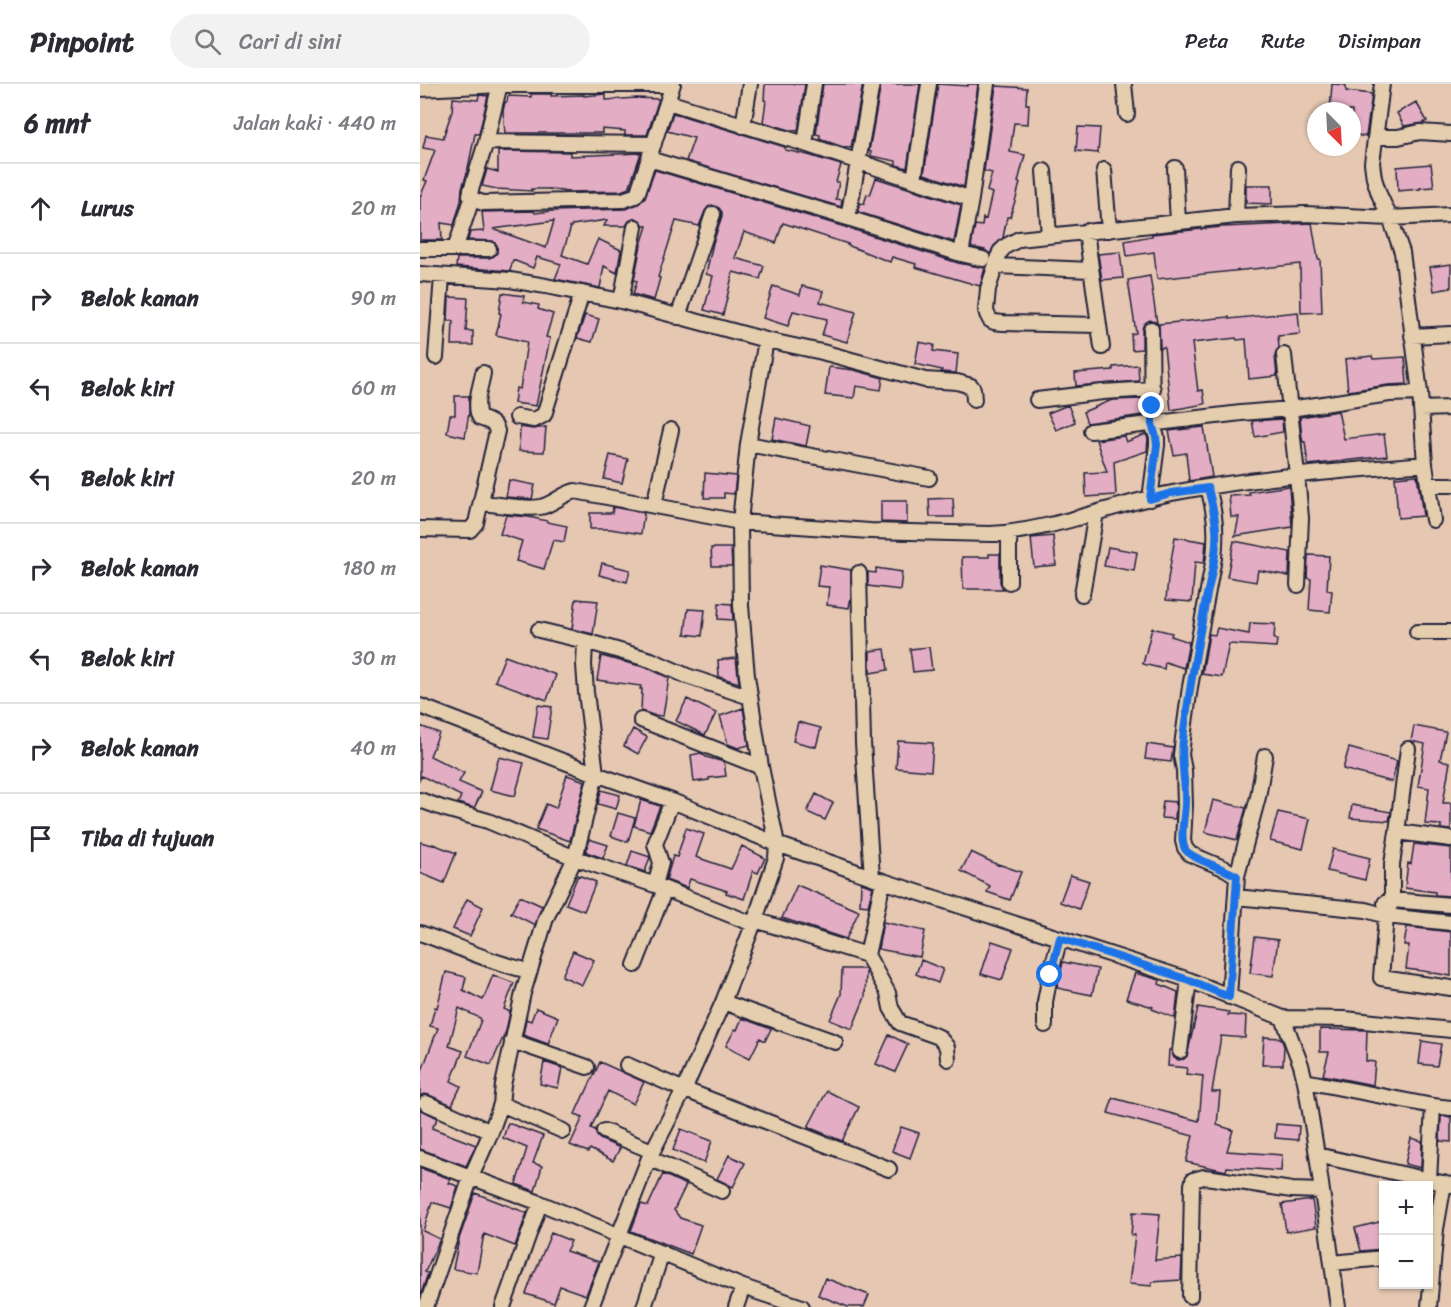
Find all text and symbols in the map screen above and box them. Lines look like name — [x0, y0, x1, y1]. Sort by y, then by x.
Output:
search box — [170, 14, 590, 68]
text: Pinpoint — [30, 17, 134, 66]
text: Cari di sini — [239, 22, 341, 61]
text: Peta — [1185, 22, 1228, 60]
text: Rute — [1261, 22, 1305, 60]
text: Disimpan — [1338, 22, 1421, 60]
icon: search — [191, 25, 224, 58]
text: 6 mnt — [24, 100, 90, 146]
north arrow — [1307, 102, 1361, 156]
text: Jalan kaki · 440 m — [234, 106, 396, 141]
text: Lurus — [81, 189, 134, 228]
text: 20 m — [351, 191, 396, 226]
icon: ahead — [24, 192, 57, 225]
text: Belok kanan — [81, 279, 199, 318]
text: 90 m — [351, 281, 396, 316]
icon: right — [24, 282, 57, 315]
text: Belok kiri — [81, 369, 174, 408]
text: 60 m — [351, 371, 396, 406]
icon: left — [24, 372, 57, 405]
route end — [1138, 392, 1164, 418]
text: Belok kiri — [81, 459, 174, 498]
text: 20 m — [351, 461, 396, 496]
icon: left — [24, 462, 57, 495]
text: Belok kanan — [81, 549, 199, 588]
text: 180 m — [342, 551, 396, 586]
icon: right — [24, 552, 57, 585]
text: Belok kiri — [81, 639, 174, 678]
text: 30 m — [352, 641, 396, 676]
icon: left — [24, 642, 57, 675]
text: Belok kanan — [81, 729, 199, 768]
text: 40 m — [350, 731, 396, 766]
icon: right — [24, 732, 57, 765]
text: Tiba di tujuan — [81, 819, 214, 858]
icon: arrive — [24, 822, 57, 855]
route start — [1036, 961, 1062, 987]
map controls — [1379, 1181, 1433, 1289]
button: + — [1379, 1181, 1433, 1235]
button: − — [1379, 1235, 1433, 1289]

